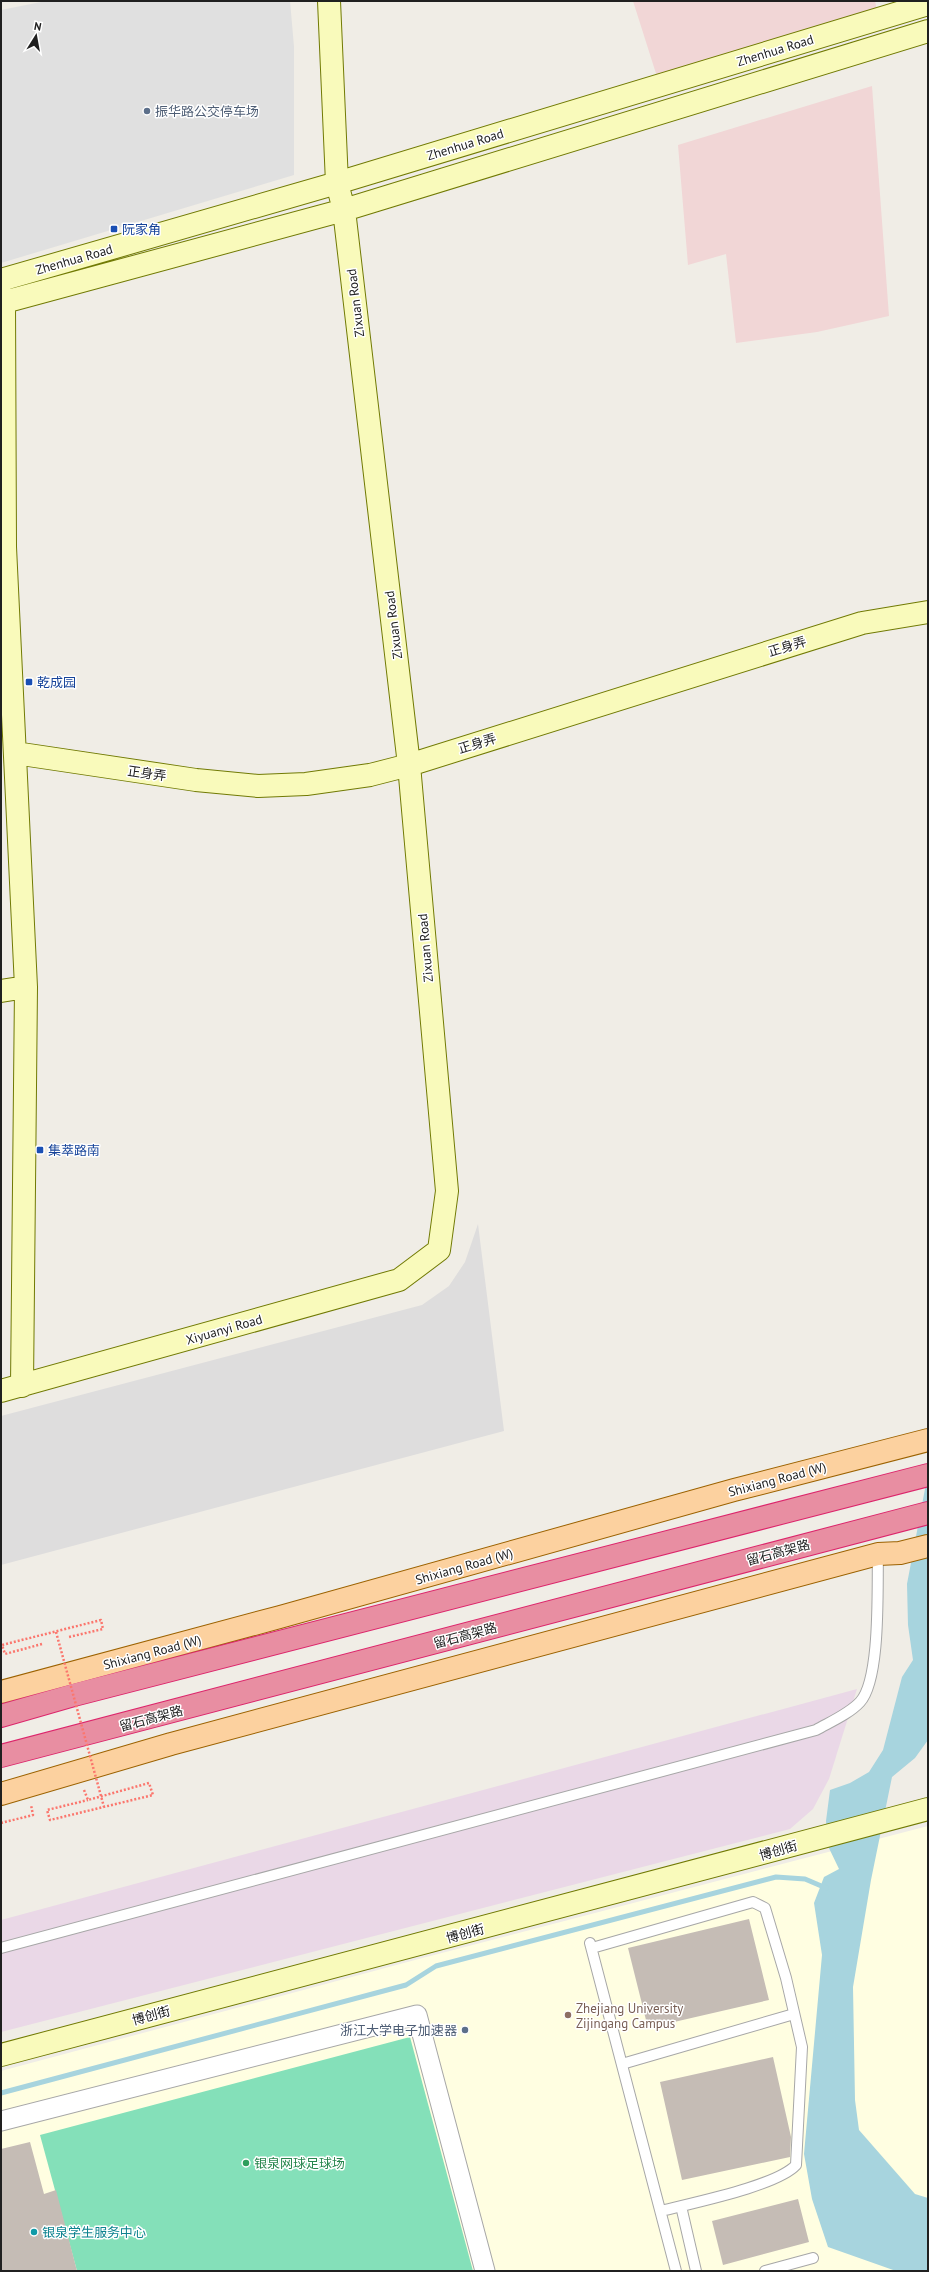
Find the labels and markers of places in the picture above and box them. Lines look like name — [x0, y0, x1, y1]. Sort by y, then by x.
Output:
place label: 振华路公交停车场 — [155, 103, 259, 120]
marker: 振华路公交停车场 — [142, 106, 152, 116]
place label: 阮家角 — [122, 221, 161, 238]
marker: 阮家角 — [109, 224, 119, 234]
place label: 乾成园 — [37, 674, 76, 691]
marker: 乾成园 — [24, 677, 34, 687]
place label: 集萃路南 — [48, 1142, 100, 1159]
marker: 集萃路南 — [35, 1145, 45, 1155]
place label: Zhejiang University Zijingang Campus — [576, 2000, 683, 2032]
marker: Zhejiang University Zijingang Campus — [563, 2010, 573, 2020]
place label: 浙江大学电子加速器 — [340, 2022, 457, 2039]
marker: 浙江大学电子加速器 — [460, 2025, 470, 2035]
place label: 银泉网球足球场 — [254, 2155, 345, 2172]
marker: 银泉网球足球场 — [241, 2158, 251, 2168]
place label: 银泉学生服务中心 — [42, 2224, 146, 2241]
marker: 银泉学生服务中心 — [29, 2227, 39, 2237]

